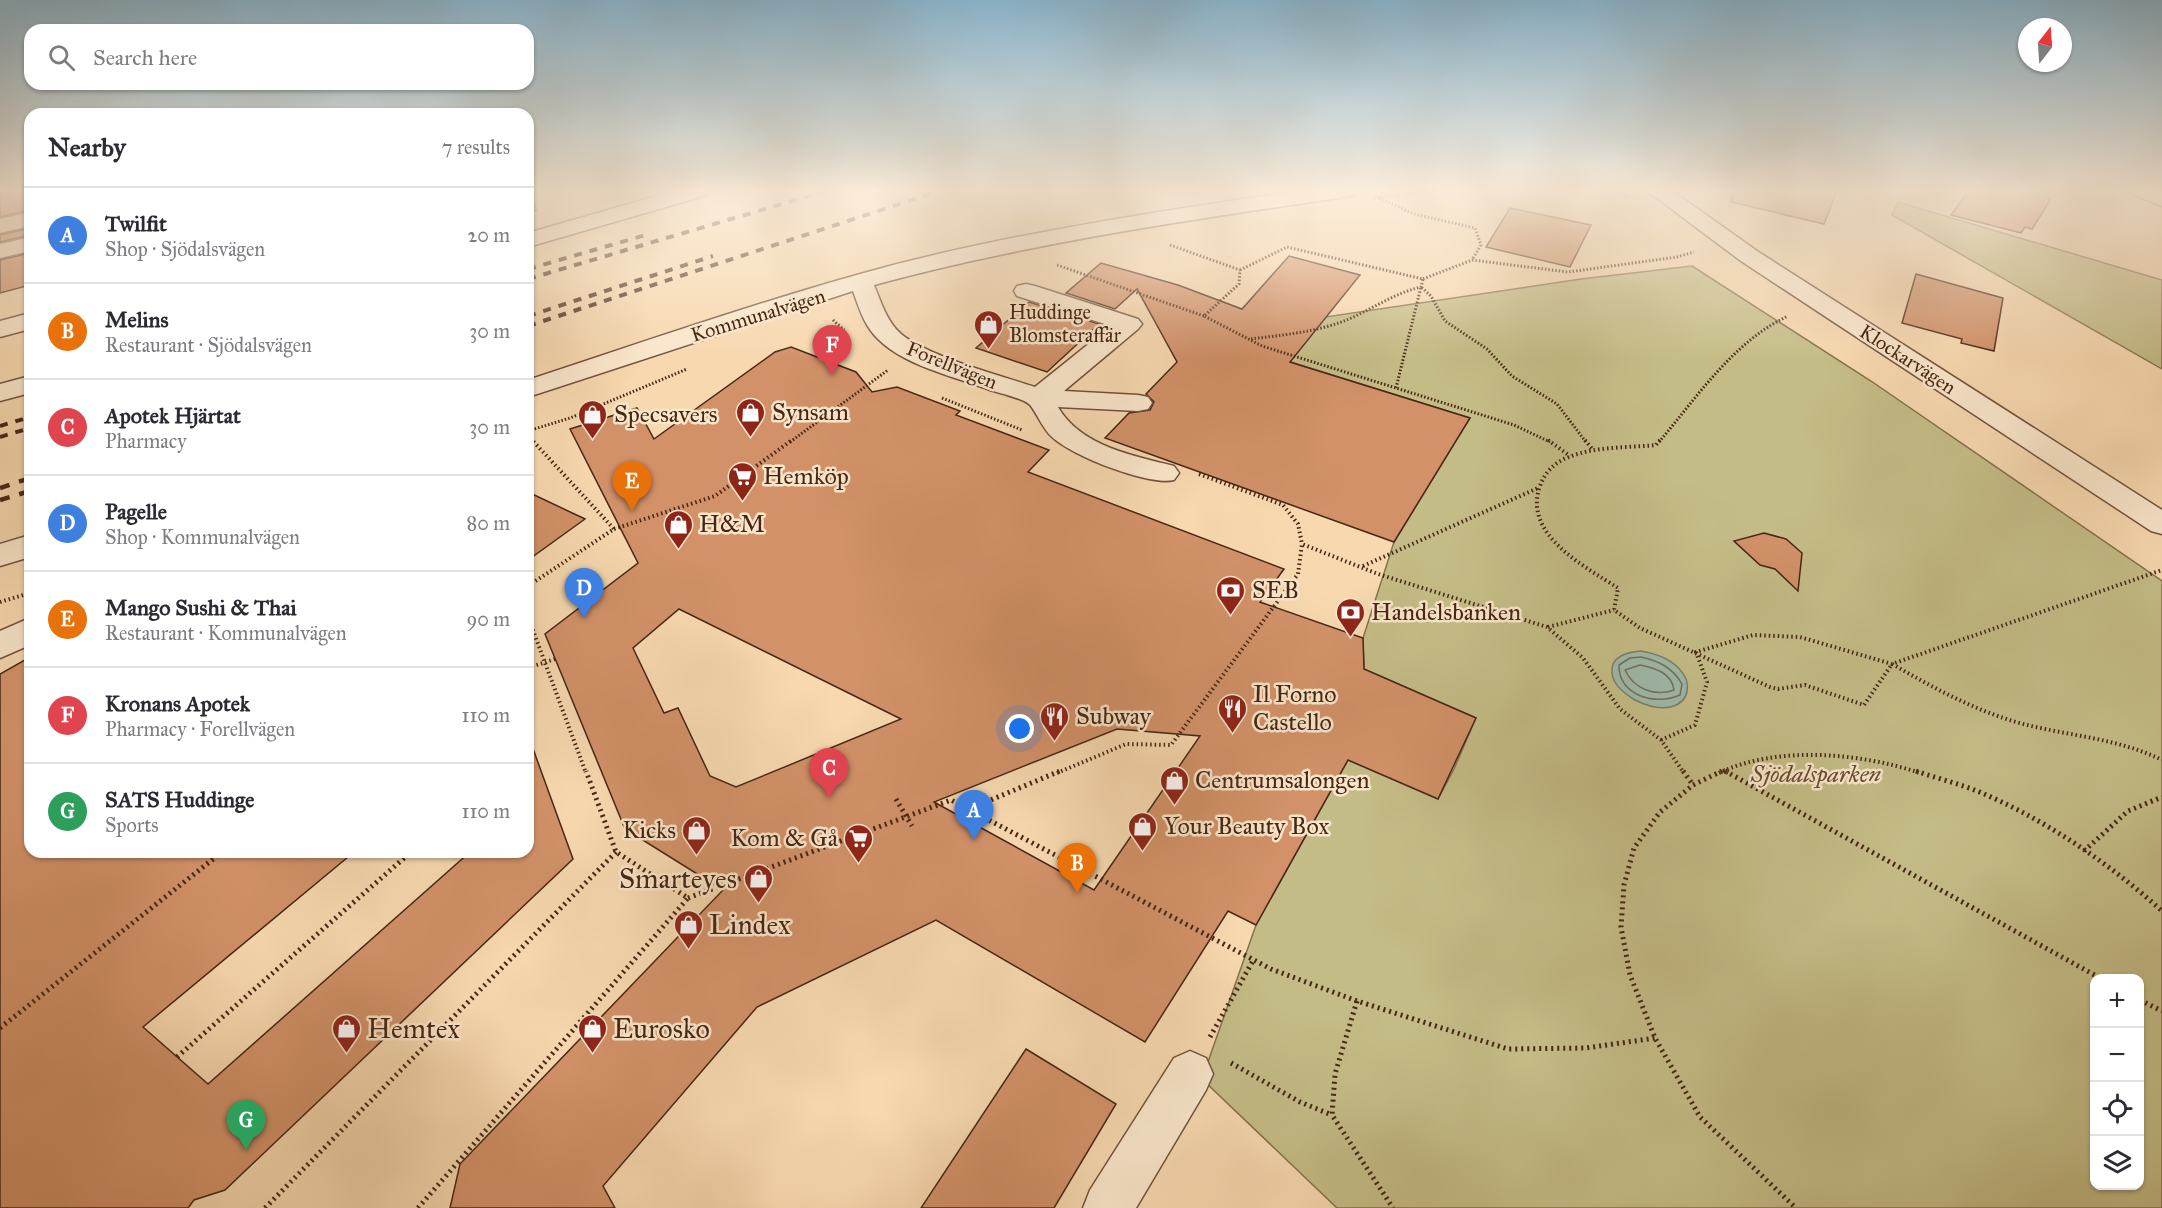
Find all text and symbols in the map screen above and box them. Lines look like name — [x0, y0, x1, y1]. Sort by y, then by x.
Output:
north arrow — [2018, 18, 2072, 72]
search box — [24, 24, 534, 90]
icon: search — [45, 41, 78, 74]
text: Search here — [93, 44, 197, 71]
text: Nearby — [48, 131, 126, 163]
text: 7 results — [442, 135, 510, 159]
text: Twilfit — [105, 210, 167, 237]
text: A — [61, 223, 74, 247]
text: 20 m — [467, 223, 510, 247]
text: Shop · Sjödalsvägen — [105, 237, 265, 261]
street label: Kommunalvägen — [688, 283, 828, 348]
place label: Huddinge Blomsteraffär — [1009, 300, 1122, 347]
text: Melins — [105, 306, 169, 333]
shop icon: Huddinge Blomsteraffär — [972, 308, 1004, 350]
text: B — [61, 319, 74, 343]
text: 30 m — [469, 319, 510, 343]
street label: Klockarvägen — [1855, 319, 1961, 400]
pin: F — [812, 326, 852, 375]
text: Restaurant · Sjödalsvägen — [105, 333, 312, 357]
street label: Forellvägen — [903, 336, 1001, 395]
shop icon: Synsam — [735, 396, 767, 438]
place label: Synsam — [772, 397, 849, 427]
shop icon: Specsavers — [577, 398, 609, 440]
place label: Specsavers — [614, 399, 718, 429]
text: Apotek Hjärtat — [105, 402, 241, 429]
text: C — [61, 415, 74, 439]
text: 30 m — [469, 415, 510, 439]
text: Pharmacy — [105, 429, 187, 453]
supermarket icon: Hemköp — [726, 460, 758, 502]
place label: Hemköp — [763, 461, 849, 491]
pin: E — [612, 462, 652, 511]
text: Pagelle — [105, 498, 167, 525]
shop icon: H&M — [662, 508, 694, 550]
place label: H&M — [699, 509, 765, 539]
text: D — [60, 511, 75, 535]
text: 80 m — [467, 511, 510, 535]
text: Shop · Kommunalvägen — [105, 525, 300, 549]
pin: D — [564, 568, 604, 618]
bank icon: SEB — [1215, 574, 1247, 616]
place label: SEB — [1252, 575, 1299, 605]
text: Mango Sushi & Thai — [105, 594, 297, 621]
bank icon: Handelsbanken — [1334, 596, 1366, 638]
place label: Handelsbanken — [1371, 597, 1521, 627]
text: E — [60, 607, 75, 631]
text: 90 m — [467, 607, 510, 631]
text: Restaurant · Kommunalvägen — [105, 621, 347, 645]
place label: Il Forno Castello — [1253, 679, 1337, 737]
text: Kronans Apotek — [105, 690, 250, 717]
restaurant icon: Il Forno Castello — [1216, 692, 1248, 734]
restaurant icon: Subway — [1039, 700, 1071, 742]
place label: Subway — [1076, 701, 1152, 731]
text: F — [61, 703, 74, 727]
text: 110 m — [462, 703, 510, 727]
your location — [1005, 714, 1034, 743]
text: Pharmacy · Forellvägen — [105, 717, 295, 741]
pin: C — [810, 748, 848, 798]
park label: Sjödalsparken — [1750, 759, 1882, 789]
shop icon: Centrumsalongen — [1158, 764, 1190, 806]
place label: Centrumsalongen — [1195, 765, 1370, 795]
text: SATS Huddinge — [105, 786, 254, 813]
pin: A — [954, 790, 994, 840]
text: G — [60, 799, 75, 823]
text: 110 m — [462, 799, 510, 823]
shop icon: Your Beauty Box — [1127, 810, 1159, 852]
place label: Your Beauty Box — [1164, 811, 1329, 841]
text: Sports — [105, 813, 159, 837]
shop icon: Kicks — [681, 814, 713, 856]
place label: Kicks — [622, 815, 676, 845]
supermarket icon: Kom & Gå — [843, 822, 875, 864]
place label: Kom & Gå — [731, 823, 839, 853]
pin: B — [1058, 844, 1096, 893]
place label: Smarteyes — [619, 861, 737, 896]
shop icon: Smarteyes — [742, 862, 774, 904]
place label: Lindex — [709, 907, 791, 942]
shop icon: Lindex — [672, 908, 704, 950]
map controls — [2090, 974, 2144, 1190]
button: + — [2090, 974, 2144, 1028]
place label: Hemtex — [367, 1011, 460, 1046]
place label: Eurosko — [613, 1011, 710, 1046]
shop icon: Hemtex — [330, 1012, 362, 1054]
shop icon: Eurosko — [576, 1012, 608, 1054]
button: − — [2090, 1028, 2144, 1082]
button: locate — [2090, 1082, 2144, 1136]
pin: G — [226, 1100, 266, 1150]
button: layers — [2090, 1136, 2144, 1190]

